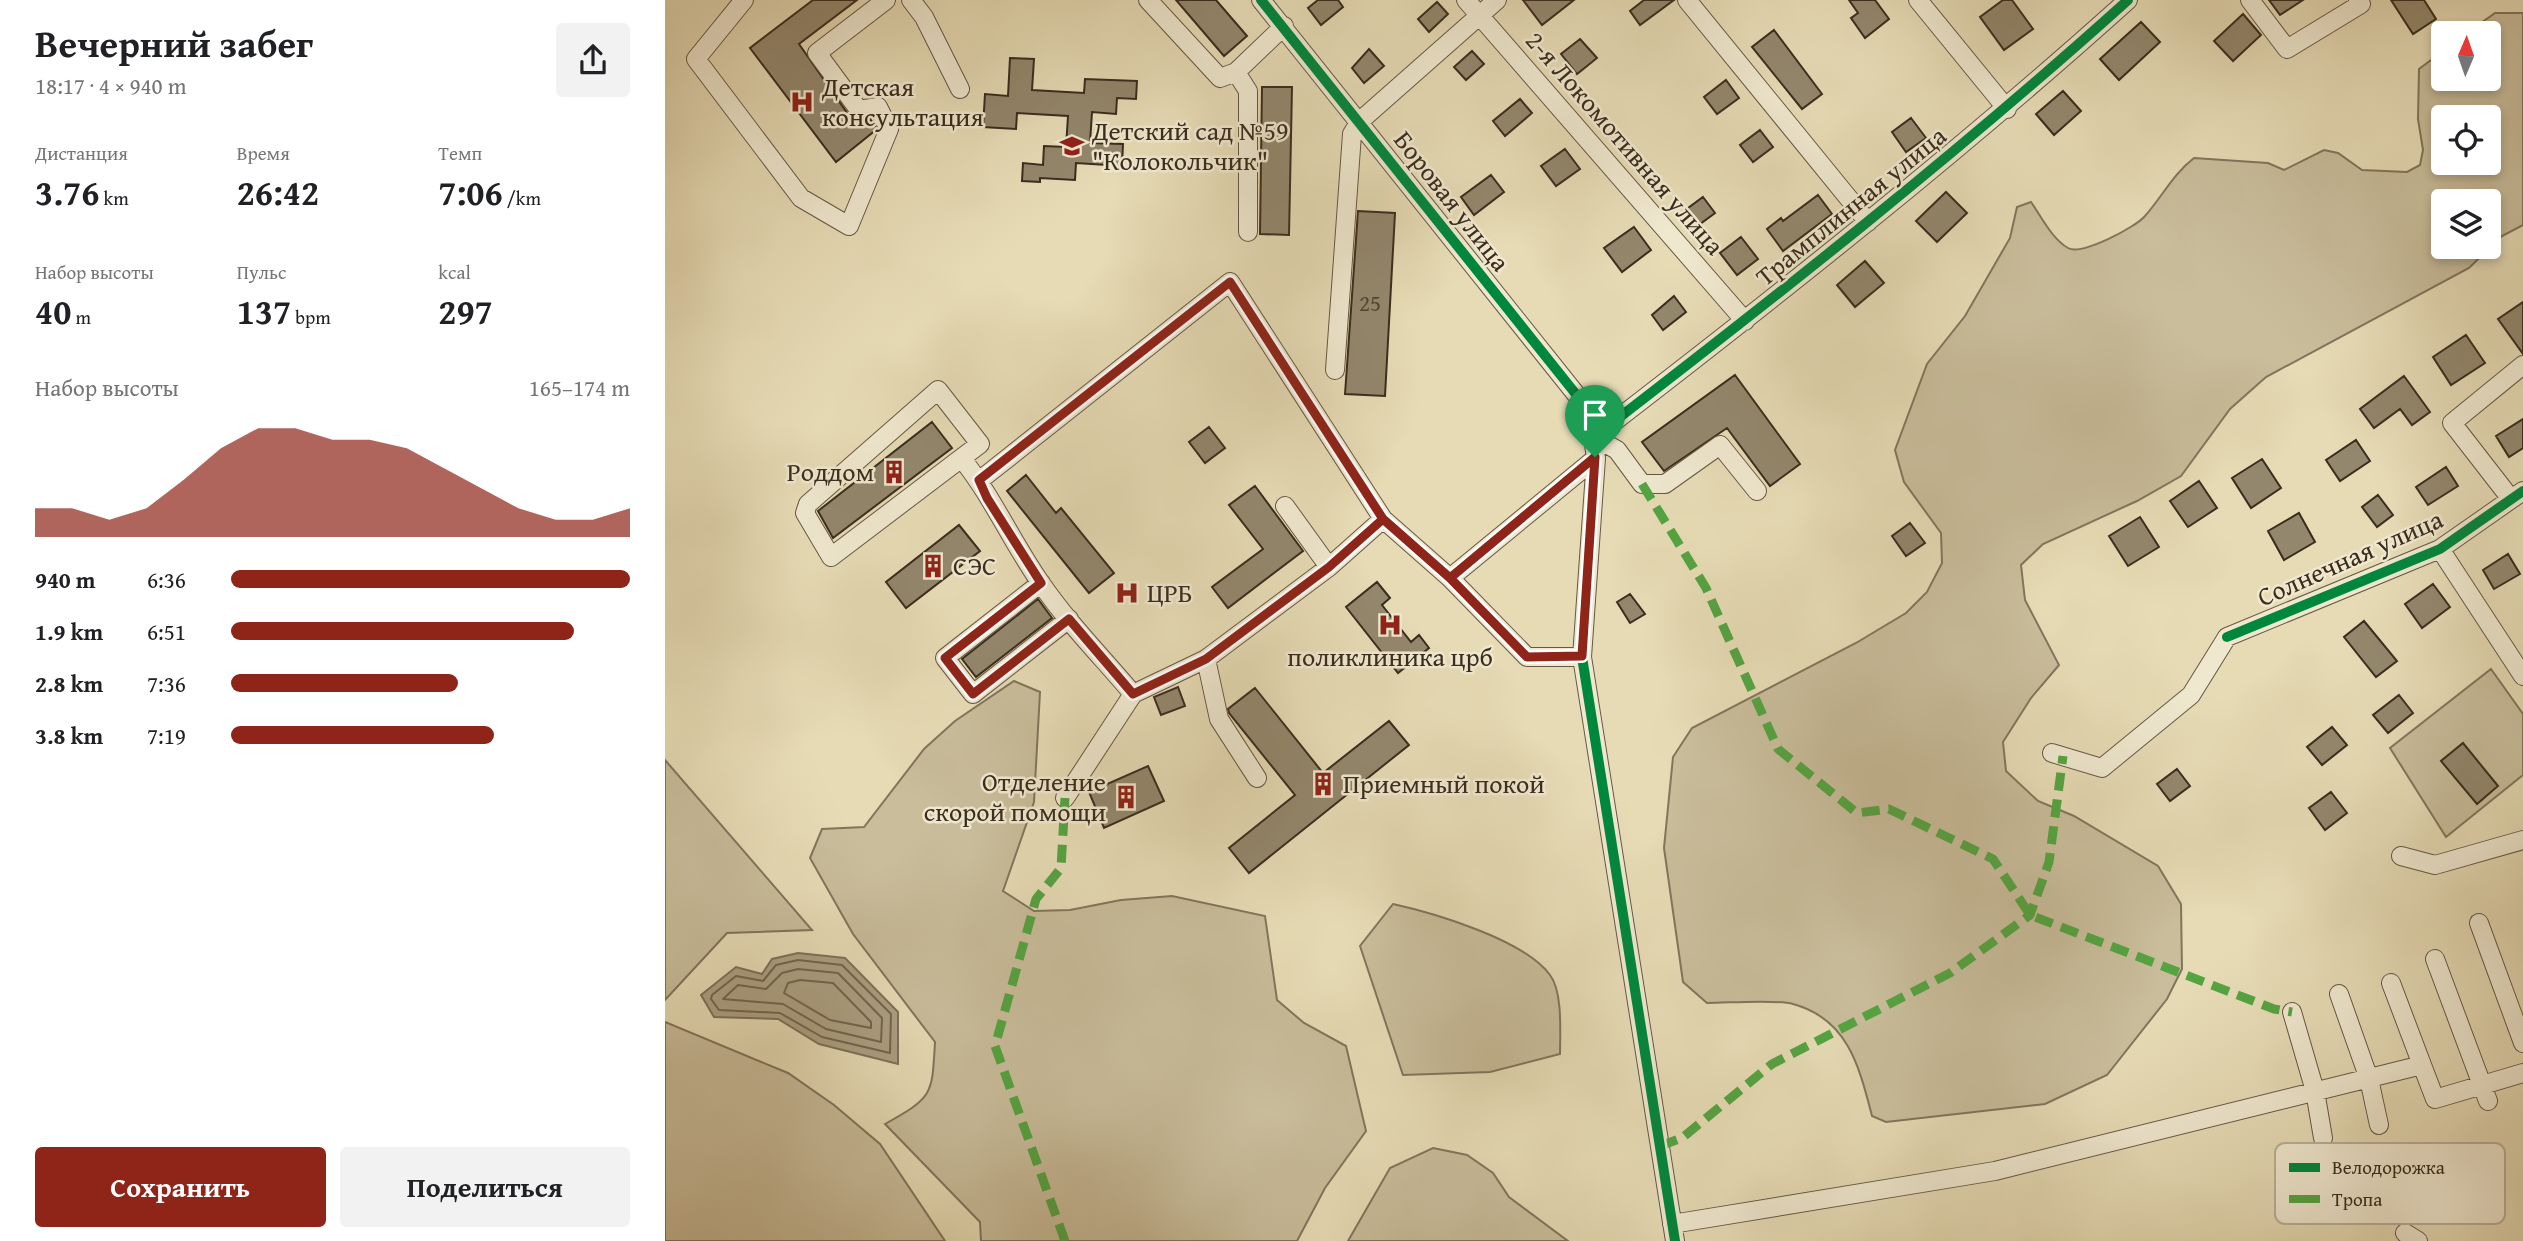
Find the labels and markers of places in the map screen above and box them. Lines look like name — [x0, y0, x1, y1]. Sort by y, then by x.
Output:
place label: Детская консультация — [821, 67, 984, 136]
hospital icon: Детская консультация — [788, 88, 816, 116]
place label: Детский сад №59 "Колокольчик" — [1091, 111, 1289, 180]
school or university icon: Детский сад №59 "Колокольчик" — [1058, 132, 1086, 160]
pin — [1565, 385, 1625, 457]
place label: Роддом — [787, 452, 874, 491]
building icon: Роддом — [880, 458, 908, 486]
place label: СЭС — [953, 546, 996, 585]
building icon: СЭС — [919, 552, 947, 580]
place label: ЦРБ — [1147, 573, 1192, 612]
hospital icon: ЦРБ — [1113, 579, 1141, 607]
hospital icon: поликлиника црб — [1376, 611, 1404, 639]
place label: поликлиника црб — [1287, 637, 1493, 676]
place label: Отделение скорой помощи — [924, 762, 1106, 831]
place label: Приемный покой — [1343, 764, 1545, 803]
building icon: Приемный покой — [1309, 770, 1337, 798]
building icon: Отделение скорой помощи — [1112, 783, 1140, 811]

